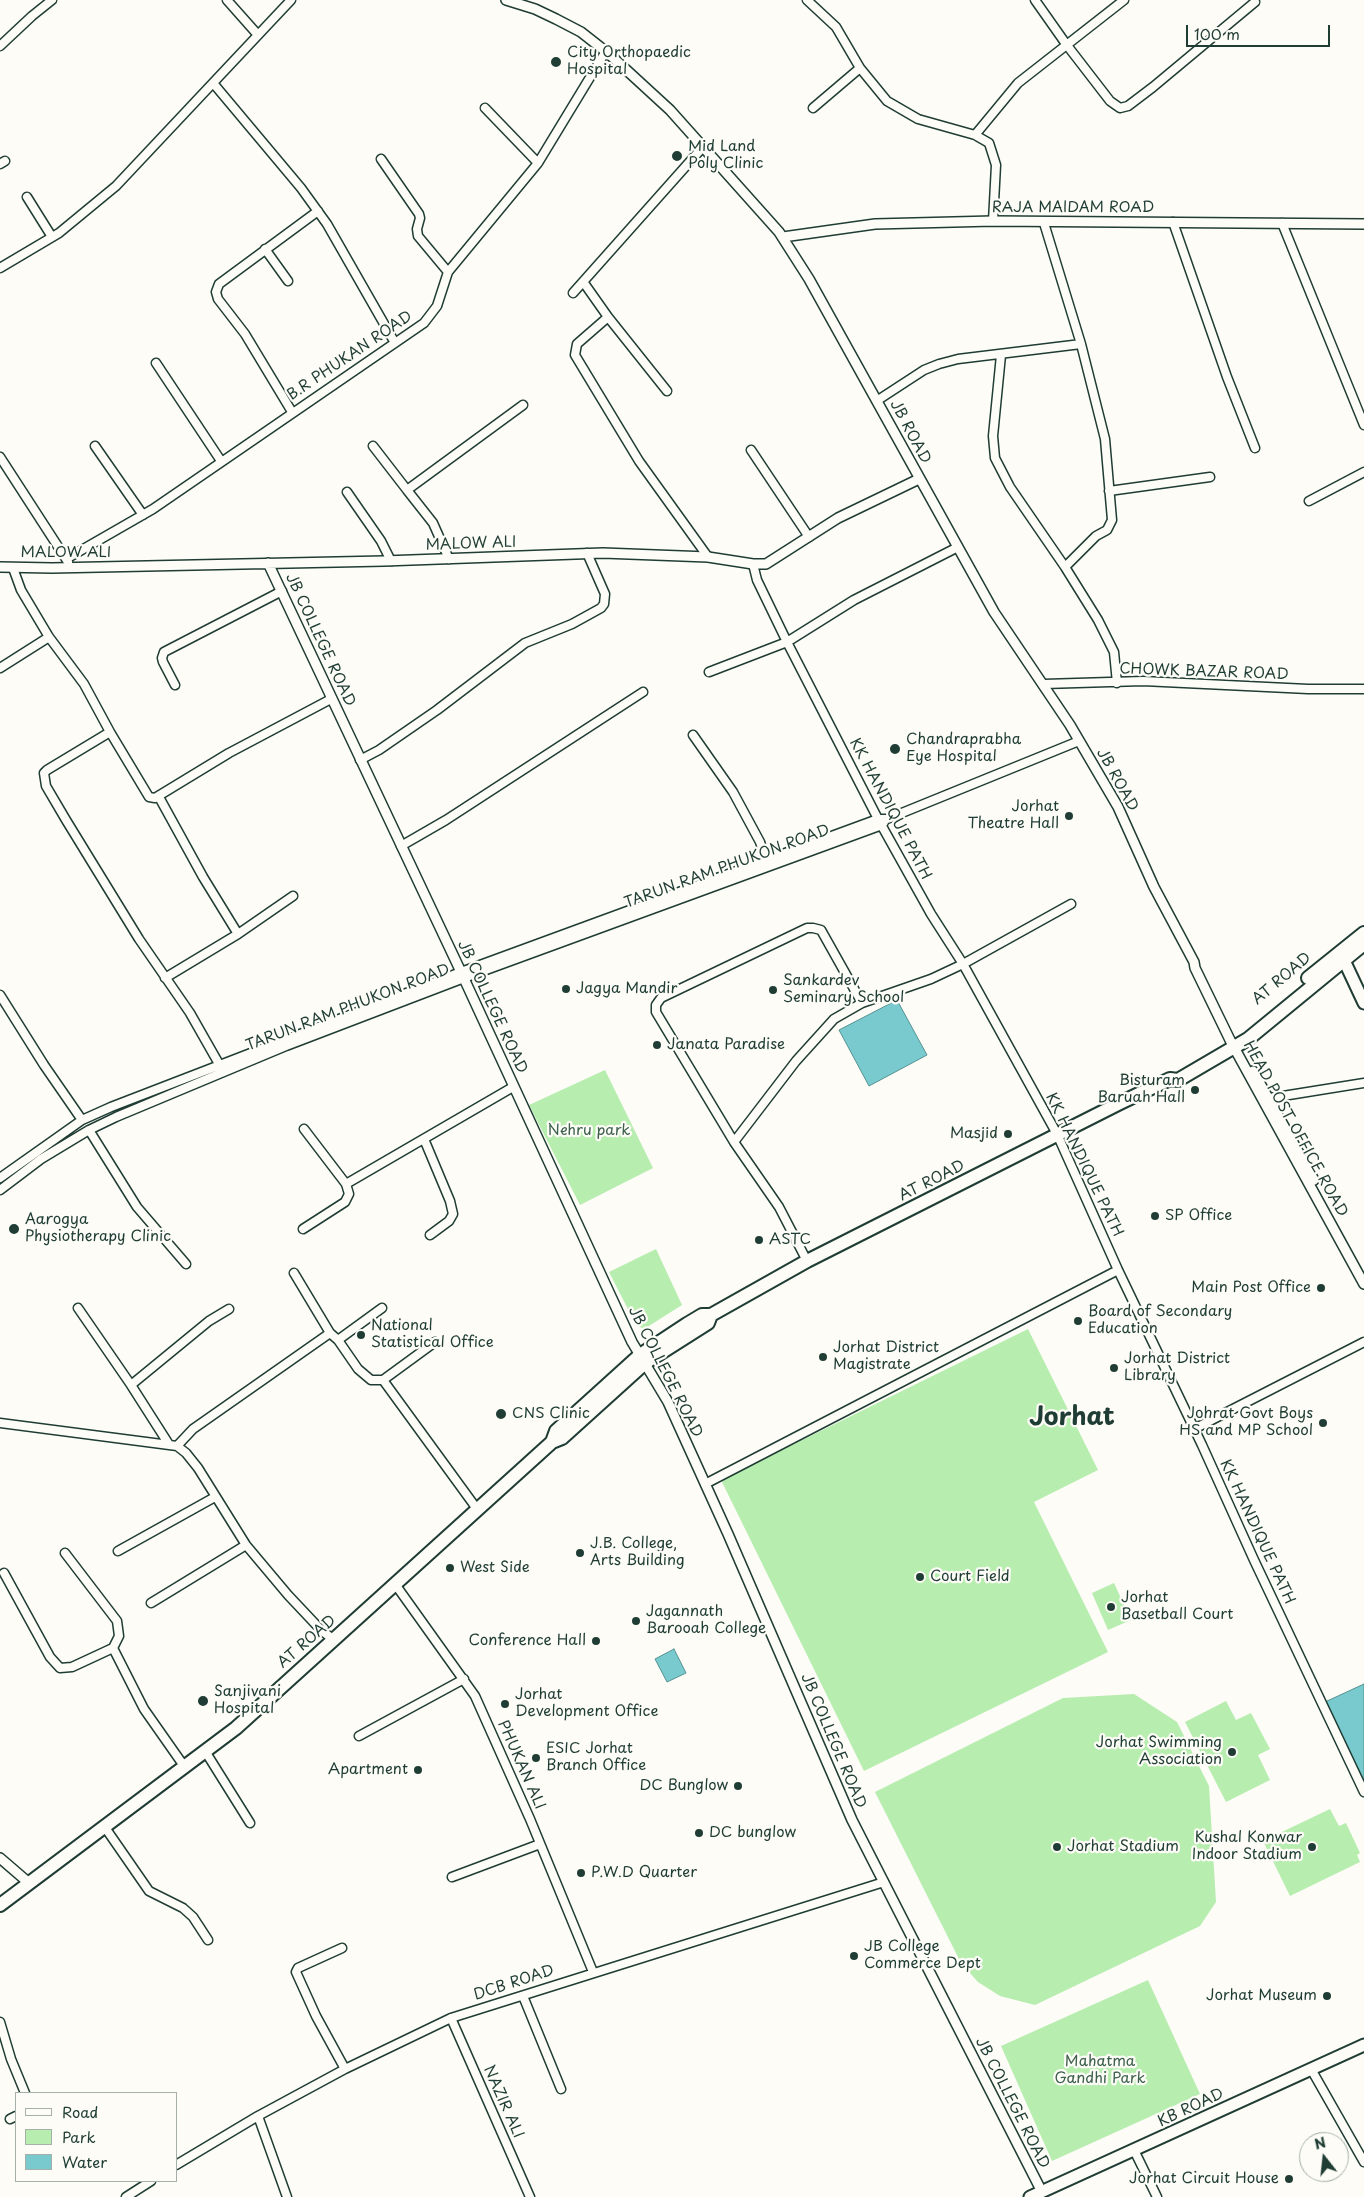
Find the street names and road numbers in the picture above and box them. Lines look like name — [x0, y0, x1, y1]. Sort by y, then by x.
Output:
street label: RAJA MAIDAM ROAD — [992, 199, 1154, 217]
street label: B.R PHUKAN ROAD — [284, 308, 416, 404]
street label: JB ROAD — [886, 397, 934, 467]
street label: MALOW ALI — [425, 533, 517, 555]
street label: MALOW ALI — [21, 544, 111, 562]
street label: JB COLLEGE ROAD — [281, 571, 359, 709]
street label: CHOWK BAZAR ROAD — [1119, 660, 1289, 684]
street label: KK HANDIQUE PATH — [845, 735, 935, 883]
street label: JB ROAD — [1092, 745, 1142, 815]
street label: TARUN RAM PHUKON ROAD — [622, 821, 832, 913]
street label: JB COLLEGE ROAD — [453, 938, 531, 1076]
street label: AT ROAD — [1249, 949, 1315, 1009]
street label: TARUN RAM PHUKON ROAD — [243, 961, 453, 1055]
street label: HEAD POST OFFICE ROAD — [1239, 1038, 1351, 1220]
street label: KK HANDIQUE PATH — [1041, 1090, 1127, 1240]
street label: AT ROAD — [896, 1157, 968, 1205]
street label: JB COLLEGE ROAD — [624, 1303, 706, 1441]
street label: KK HANDIQUE PATH — [1216, 1457, 1298, 1607]
street label: AT ROAD — [274, 1612, 340, 1672]
street label: JB COLLEGE ROAD — [796, 1671, 870, 1811]
street label: PHUKAN ALI — [493, 1718, 549, 1812]
street label: DCB ROAD — [472, 1962, 556, 2004]
street label: JB COLLEGE ROAD — [971, 2034, 1053, 2172]
street label: NAZIR ALI — [479, 2063, 527, 2141]
street label: KB ROAD — [1155, 2085, 1227, 2131]

